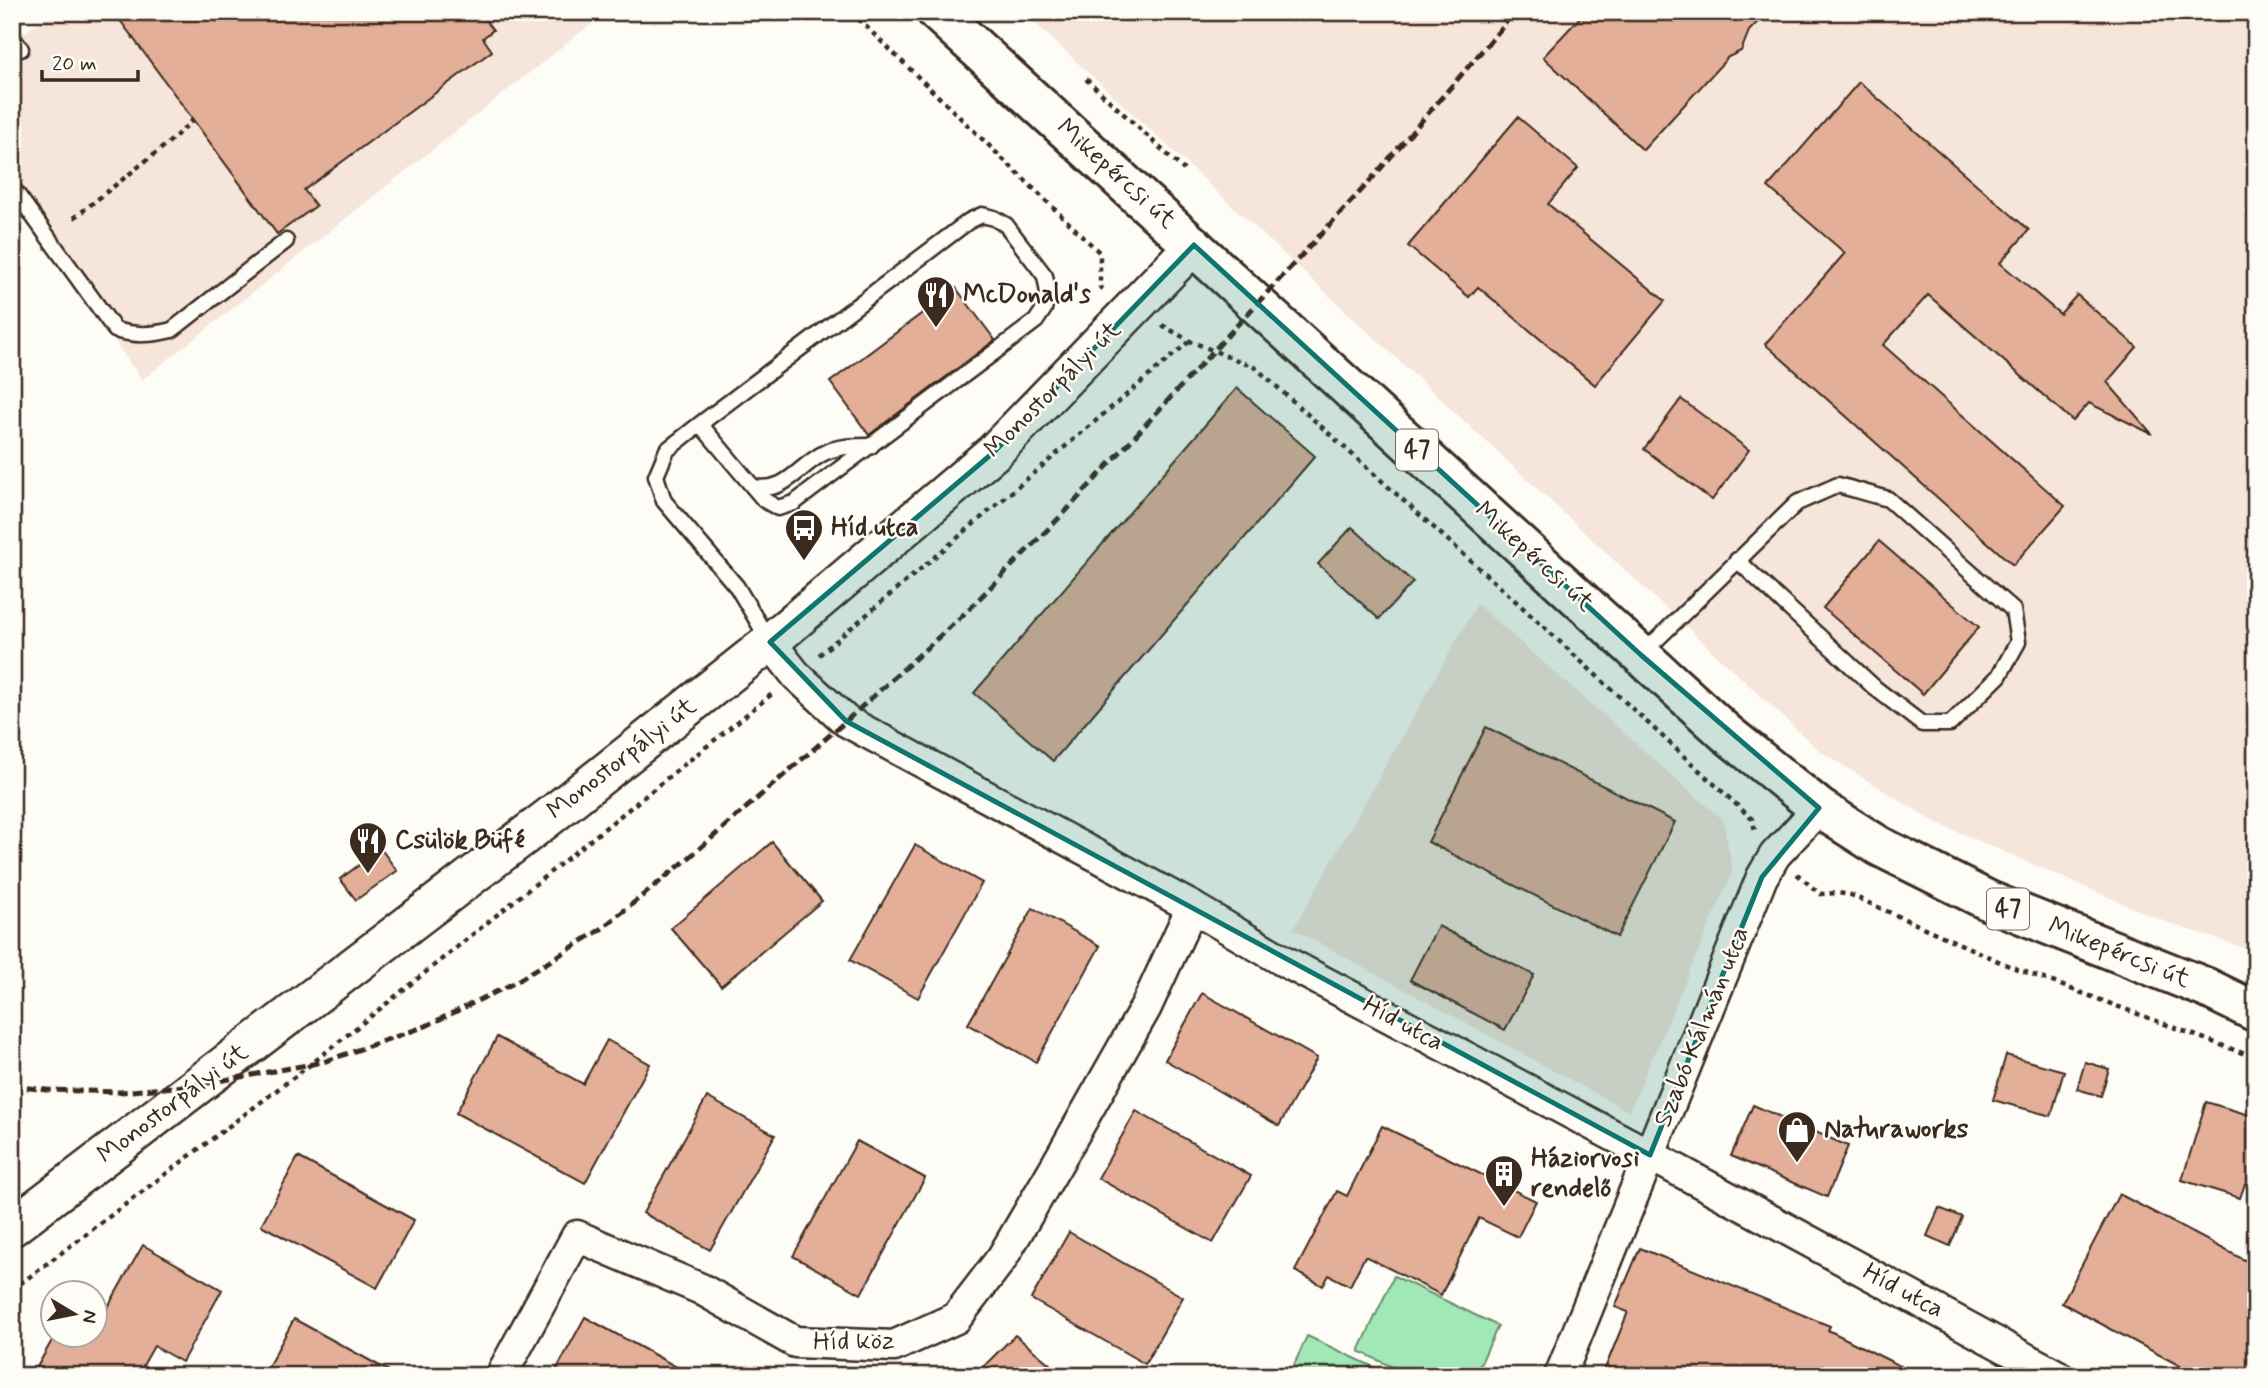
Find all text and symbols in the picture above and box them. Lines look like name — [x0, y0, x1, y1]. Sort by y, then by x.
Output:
scale bar — [42, 38, 138, 82]
text: 20 m — [52, 50, 97, 78]
street label: Mikepércsi út — [1049, 111, 1183, 237]
restaurant icon: McDonald's — [915, 274, 957, 329]
place label: McDonald's — [963, 278, 1091, 312]
street label: Monostorpályi út — [977, 314, 1129, 466]
road number: 47 — [1396, 430, 1438, 471]
street label: Mikepércsi út — [1467, 494, 1601, 620]
bus stop icon: Híd utca — [783, 507, 825, 562]
place label: Híd utca — [831, 511, 918, 545]
street label: Monostorpályi út — [540, 690, 704, 828]
restaurant icon: Csülök Büfé — [347, 820, 389, 875]
place label: Csülök Büfé — [395, 824, 525, 858]
road number: 47 — [1987, 888, 2029, 930]
street label: Mikepércsi út — [2043, 909, 2195, 997]
street label: Szabó Kálmán utca — [1646, 922, 1758, 1132]
street label: Híd utca — [1356, 988, 1450, 1060]
street label: Monostorpályi út — [91, 1036, 255, 1172]
shop icon: Naturaworks — [1776, 1109, 1818, 1164]
place label: Naturaworks — [1824, 1113, 1969, 1147]
place label: Háziorvosi rendelő — [1531, 1142, 1640, 1206]
building icon: Háziorvosi rendelő — [1483, 1153, 1525, 1208]
street label: Híd utca — [1856, 1255, 1950, 1327]
north arrow — [38, 1280, 108, 1350]
text: N — [76, 1308, 103, 1325]
street label: Híd köz — [813, 1324, 895, 1360]

